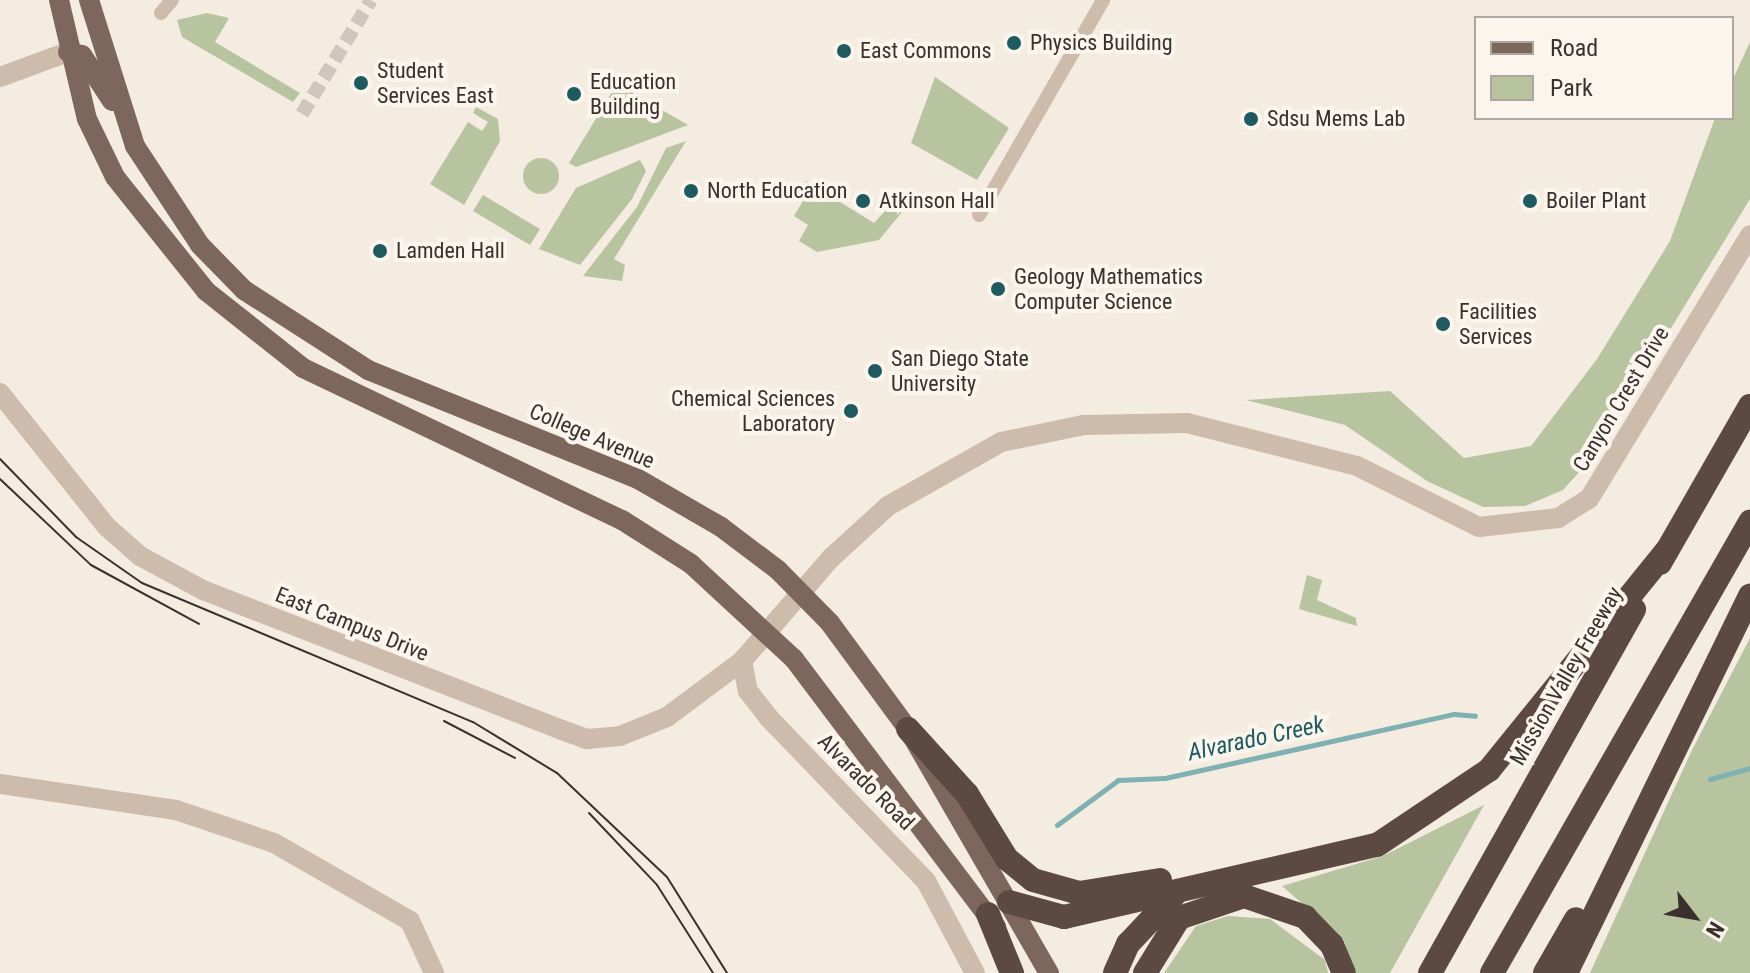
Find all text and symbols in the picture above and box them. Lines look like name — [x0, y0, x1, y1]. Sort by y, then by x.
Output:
legend — [1474, 16, 1734, 120]
place label: Physics Building — [1030, 30, 1173, 56]
marker: Physics Building — [1005, 34, 1023, 52]
text: Road — [1550, 34, 1598, 62]
place label: East Commons — [860, 38, 991, 64]
marker: East Commons — [835, 42, 853, 60]
place label: Student Services East — [377, 57, 494, 108]
place label: Education Building — [590, 68, 676, 120]
marker: Student Services East — [352, 74, 370, 92]
text: Park — [1550, 74, 1593, 102]
marker: Education Building — [565, 85, 583, 103]
place label: Sdsu Mems Lab — [1267, 106, 1405, 132]
marker: Sdsu Mems Lab — [1242, 110, 1260, 128]
place label: North Education — [707, 178, 847, 204]
marker: North Education — [682, 182, 700, 200]
place label: Atkinson Hall — [879, 188, 995, 214]
place label: Boiler Plant — [1546, 188, 1646, 214]
marker: Atkinson Hall — [854, 192, 872, 210]
marker: Boiler Plant — [1521, 192, 1539, 210]
place label: Lamden Hall — [396, 238, 505, 264]
marker: Lamden Hall — [371, 242, 389, 260]
place label: Geology Mathematics Computer Science — [1014, 263, 1203, 314]
marker: Geology Mathematics Computer Science — [989, 280, 1007, 298]
place label: Facilities Services — [1459, 298, 1537, 350]
marker: Facilities Services — [1434, 315, 1452, 333]
street label: Canyon Crest Drive — [1567, 322, 1675, 476]
place label: San Diego State University — [891, 345, 1029, 396]
marker: San Diego State University — [866, 362, 884, 380]
place label: Chemical Sciences Laboratory — [671, 385, 835, 436]
street label: College Avenue — [525, 398, 659, 474]
marker: Chemical Sciences Laboratory — [842, 402, 860, 420]
street label: East Campus Drive — [271, 581, 433, 667]
street label: Mission Valley Freeway — [1504, 582, 1628, 770]
water label: Alvarado Creek — [1185, 711, 1327, 767]
street label: Alvarado Road — [812, 728, 920, 836]
north arrow — [1654, 877, 1734, 957]
text: N — [1701, 917, 1729, 942]

